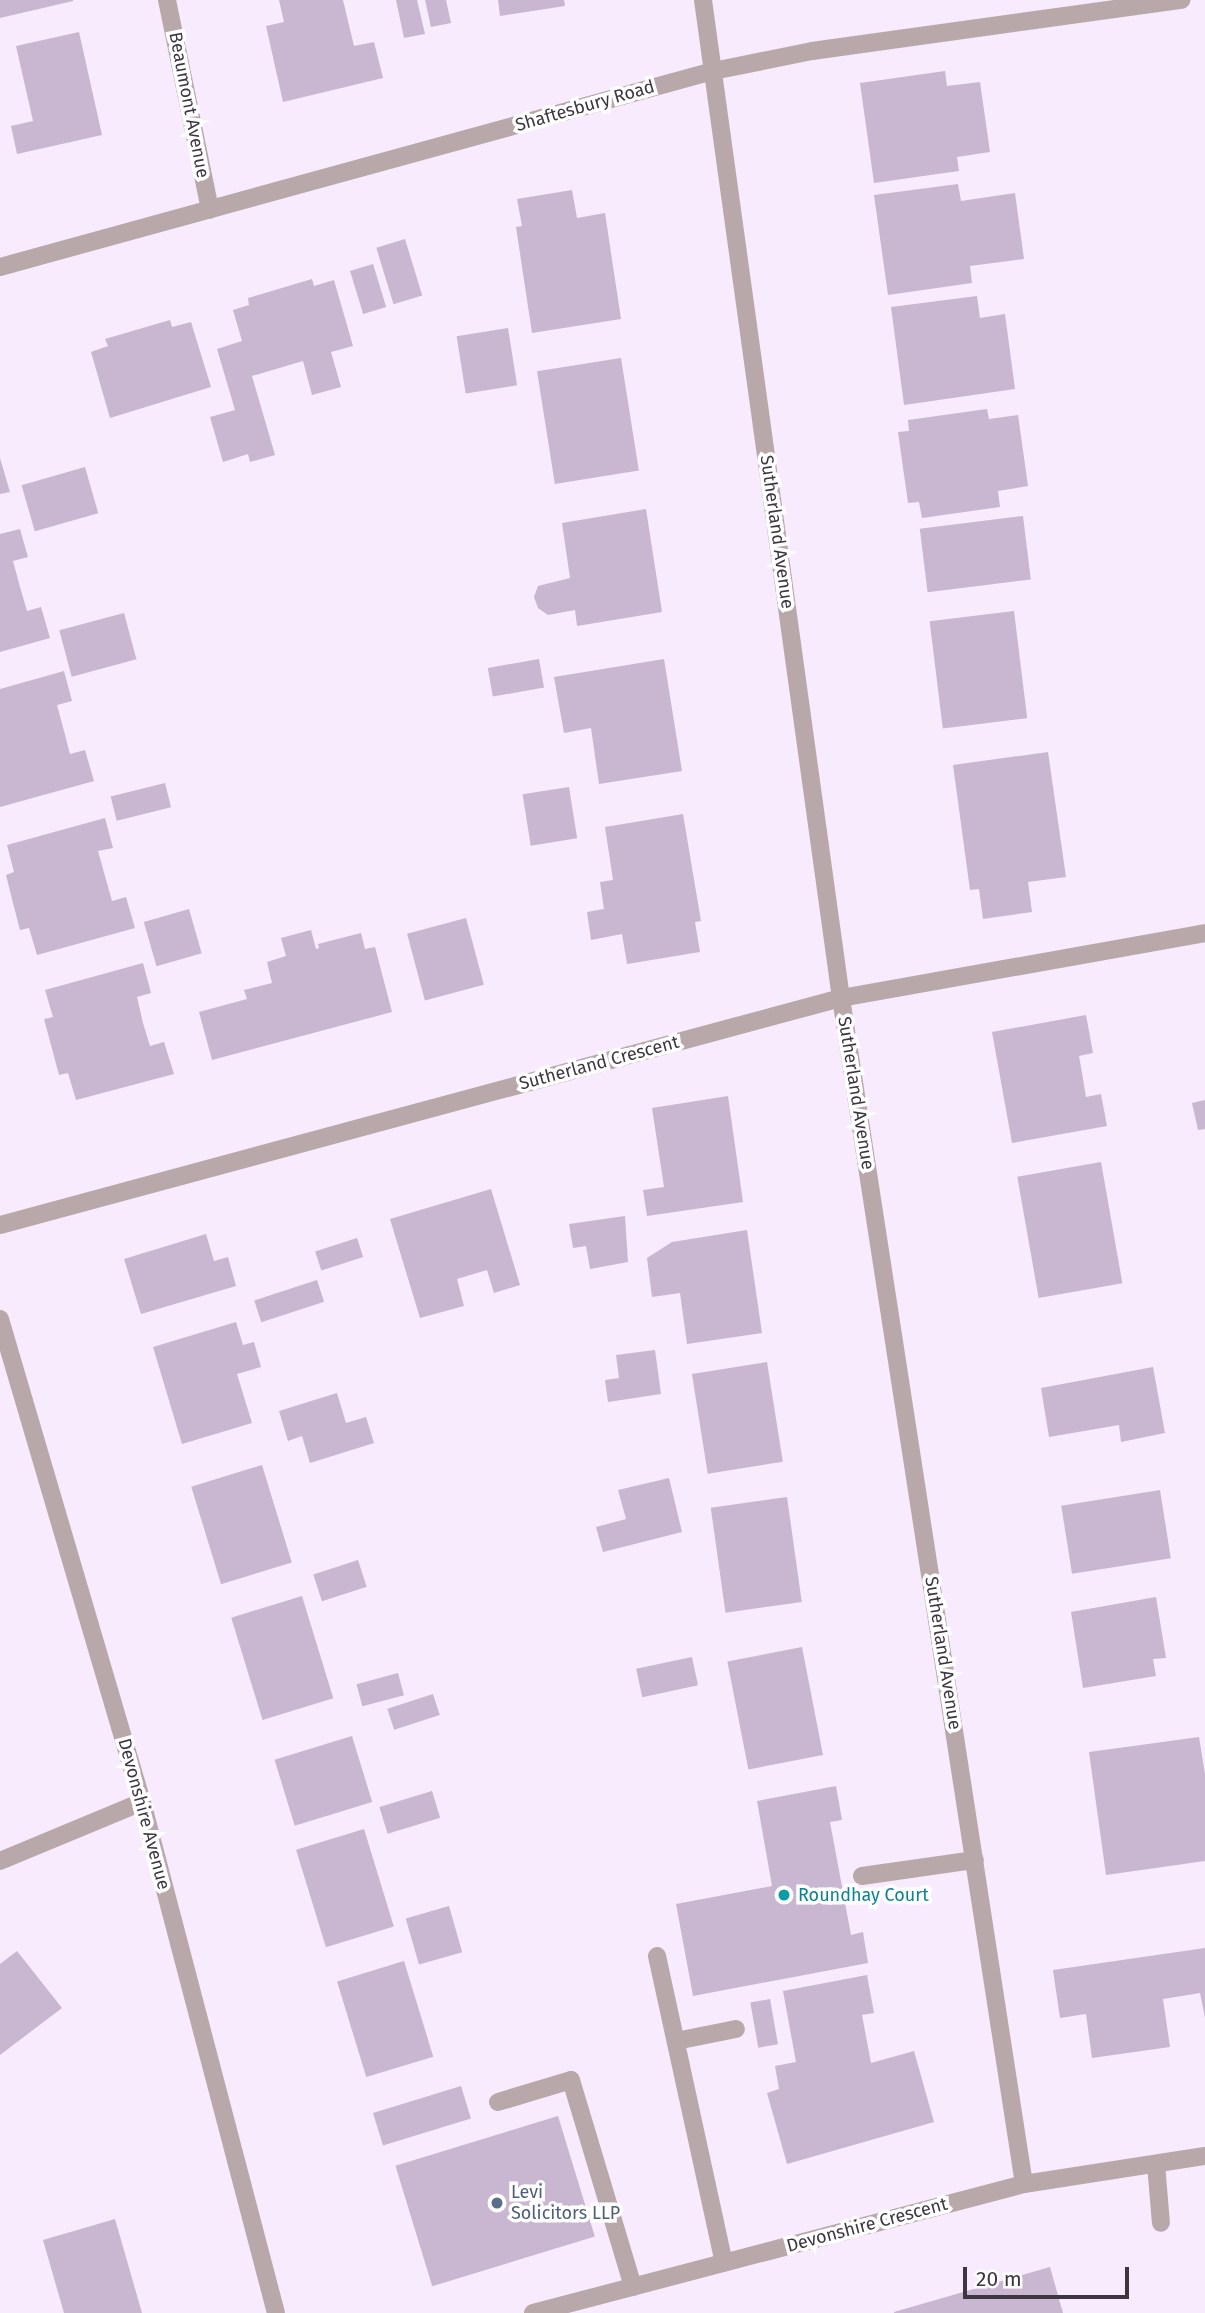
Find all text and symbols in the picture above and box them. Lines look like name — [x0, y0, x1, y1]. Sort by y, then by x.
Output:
street label: Beaumont Avenue — [164, 30, 214, 180]
street label: Shaftesbury Road — [513, 76, 657, 136]
street label: Sutherland Avenue — [756, 454, 798, 610]
street label: Sutherland Avenue — [833, 1015, 879, 1171]
street label: Sutherland Crescent — [517, 1031, 681, 1095]
street label: Sutherland Avenue — [920, 1575, 966, 1731]
street label: Devonshire Avenue — [113, 1736, 175, 1892]
place label: Roundhay Court — [798, 1884, 929, 1906]
marker: Roundhay Court — [776, 1887, 792, 1903]
place label: Levi Solicitors LLP — [511, 2182, 620, 2224]
street label: Devonshire Crescent — [784, 2193, 950, 2257]
marker: Levi Solicitors LLP — [489, 2195, 505, 2211]
scale bar — [967, 2254, 1133, 2298]
text: 20 m — [976, 2266, 1022, 2292]

